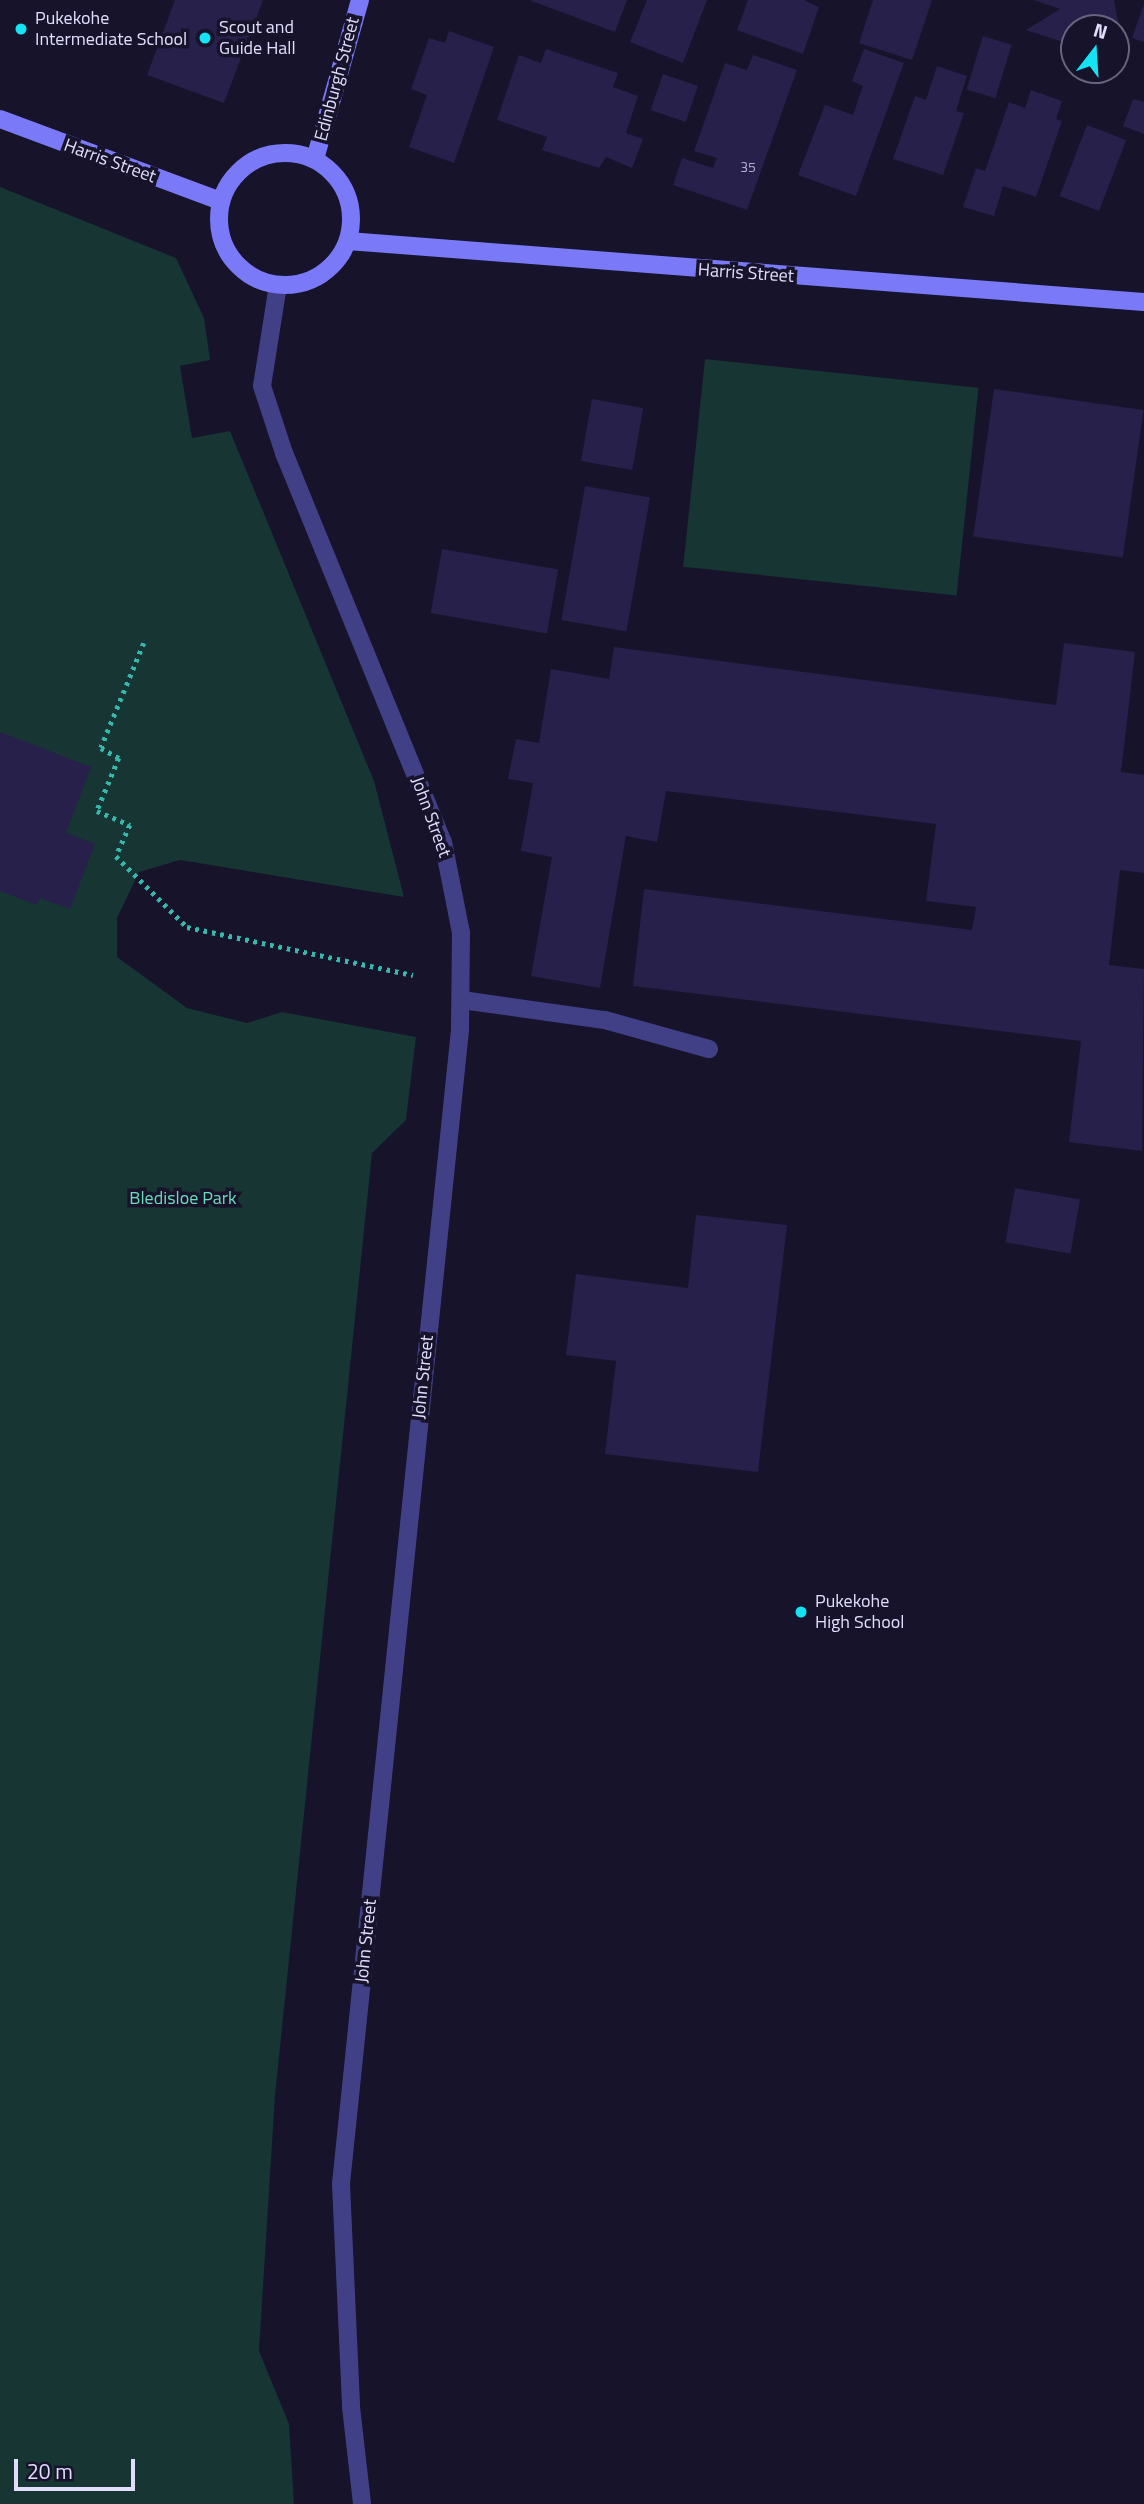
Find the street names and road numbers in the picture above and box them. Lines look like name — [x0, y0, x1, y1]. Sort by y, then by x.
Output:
street label: Edinburgh Street — [310, 15, 364, 143]
street label: Harris Street — [61, 134, 159, 188]
street label: Harris Street — [697, 259, 795, 287]
street label: John Street — [406, 774, 456, 860]
street label: John Street — [408, 1334, 438, 1420]
street label: John Street — [351, 1898, 381, 1984]

